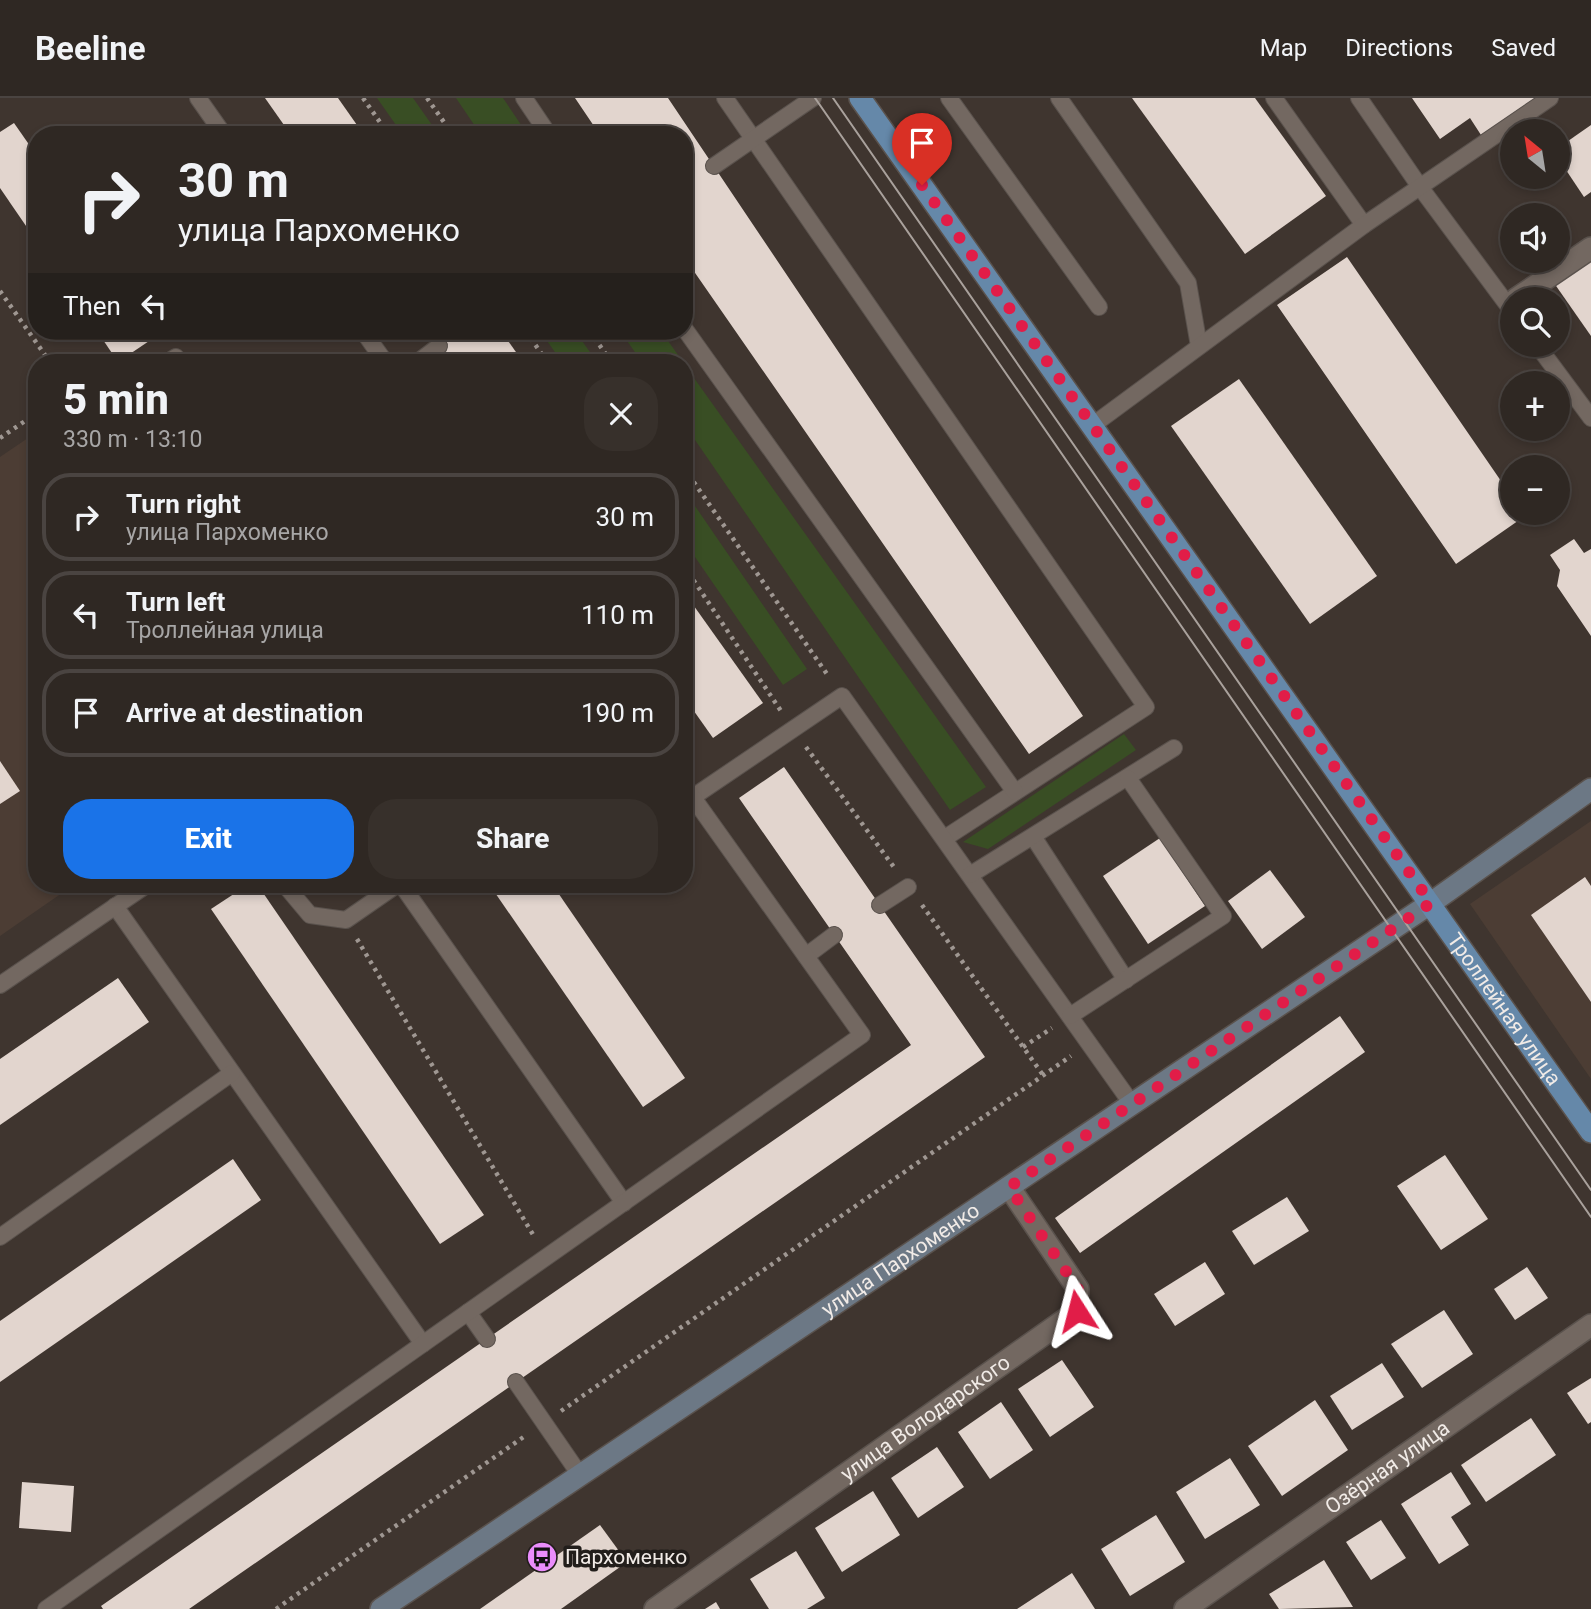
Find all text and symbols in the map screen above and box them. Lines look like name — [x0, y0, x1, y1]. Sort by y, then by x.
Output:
text: Beeline — [35, 29, 146, 68]
text: Map — [1260, 34, 1307, 62]
text: Directions — [1345, 34, 1453, 62]
text: Saved — [1491, 34, 1556, 62]
pin — [892, 113, 952, 185]
north arrow — [1500, 119, 1570, 189]
map controls — [1500, 119, 1570, 525]
icon: arrive — [903, 124, 941, 162]
text: 30 m — [178, 152, 289, 209]
icon: right — [63, 154, 154, 245]
button: sound — [1500, 203, 1570, 273]
text: улица Пархоменко — [178, 211, 460, 249]
icon: left — [135, 287, 173, 325]
button: search — [1500, 287, 1570, 357]
text: Then — [63, 291, 121, 321]
button: + — [1500, 371, 1570, 441]
text: 5 min — [63, 375, 169, 424]
button: close — [584, 377, 658, 451]
text: 330 m · 13:10 — [63, 426, 202, 453]
button: − — [1500, 455, 1570, 525]
text: Turn right — [126, 489, 241, 519]
icon: right — [67, 498, 105, 536]
text: 30 m — [596, 502, 654, 532]
text: улица Пархоменко — [126, 519, 329, 546]
text: Turn left — [126, 587, 225, 617]
icon: left — [67, 596, 105, 634]
text: 110 m — [581, 600, 654, 630]
text: Троллейная улица — [126, 617, 324, 644]
icon: arrive — [67, 694, 105, 732]
text: Arrive at destination — [126, 698, 363, 728]
text: 190 m — [581, 698, 654, 728]
button: Exit — [63, 799, 354, 879]
button: Share — [368, 799, 658, 879]
street label: Троллейная улица — [1442, 929, 1566, 1090]
street label: улица Пархоменко — [817, 1198, 984, 1321]
position arrow — [1040, 1274, 1114, 1348]
street label: улица Володарского — [836, 1350, 1015, 1486]
street label: Озёрная улица — [1321, 1416, 1454, 1519]
bus stop icon: Пархоменко — [525, 1540, 559, 1574]
place label: Пархоменко — [565, 1545, 687, 1569]

